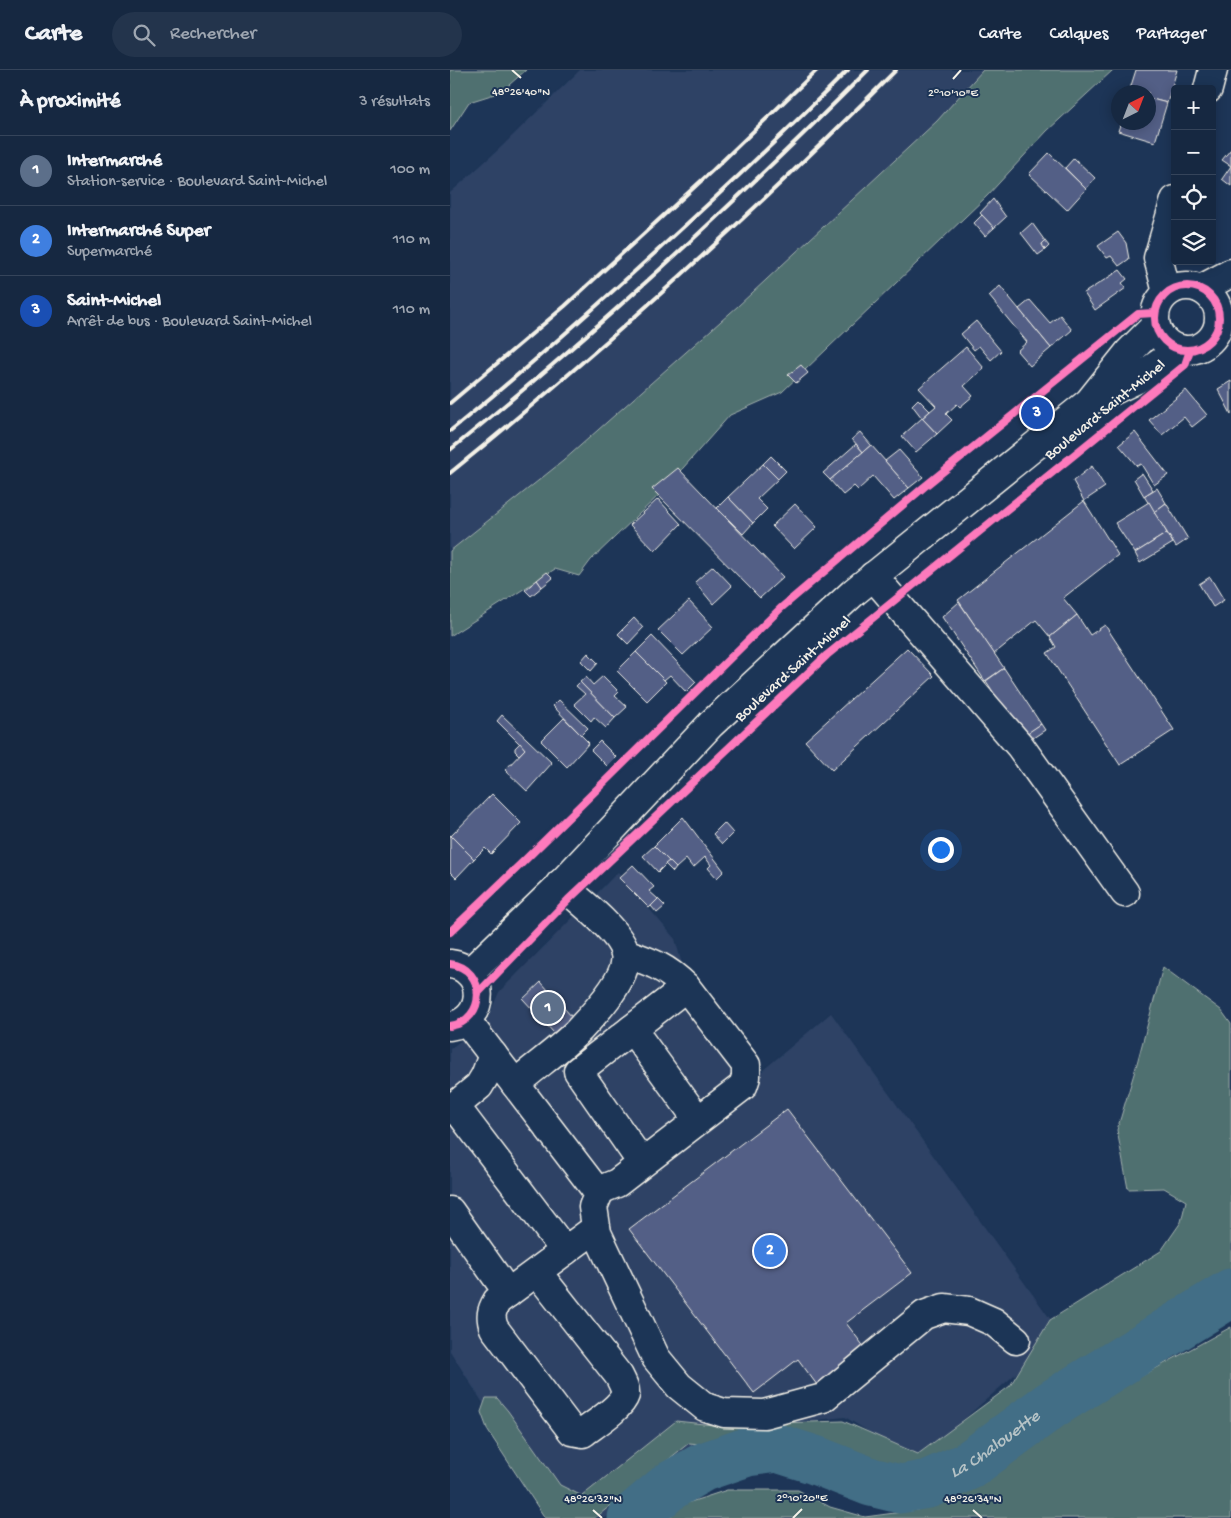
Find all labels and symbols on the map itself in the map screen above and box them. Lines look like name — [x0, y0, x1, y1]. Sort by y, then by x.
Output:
north arrow — [1111, 85, 1156, 130]
text: 48°26'40"N — [492, 86, 550, 100]
text: 2°10'10"E — [928, 87, 979, 101]
street label: Boulevard Saint-Michel — [1041, 356, 1170, 466]
pin: 3 — [1021, 394, 1053, 432]
street label: Boulevard Saint-Michel — [731, 613, 856, 728]
your location — [928, 837, 954, 863]
pin: 1 — [532, 989, 564, 1027]
pin: 2 — [754, 1232, 786, 1270]
water label: La Chalouette — [947, 1406, 1045, 1483]
text: 2°10'20"E — [776, 1492, 828, 1506]
text: 48°26'32"N — [564, 1493, 622, 1507]
text: 48°26'34"N — [944, 1493, 1002, 1507]

